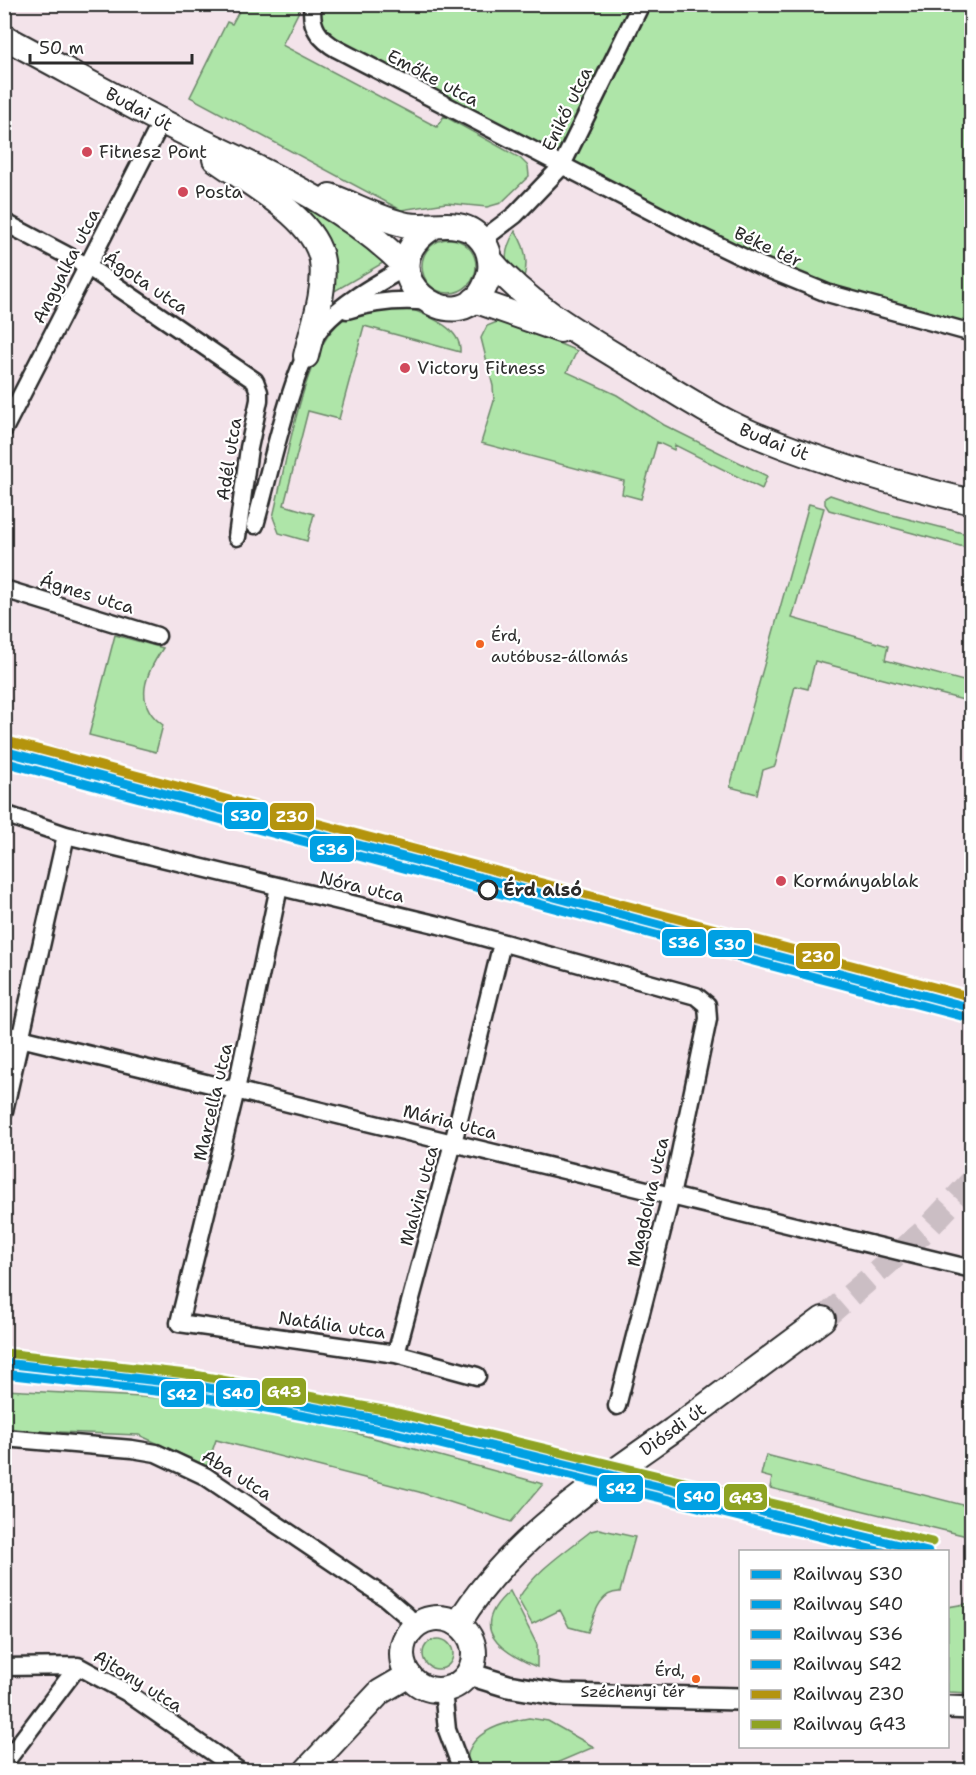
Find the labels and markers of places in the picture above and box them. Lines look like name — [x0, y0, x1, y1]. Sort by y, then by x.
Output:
place label: Fitnesz Pont — [99, 140, 207, 164]
marker: Fitnesz Pont — [80, 145, 94, 159]
place label: Posta — [195, 180, 243, 204]
marker: Posta — [176, 185, 190, 199]
place label: Victory Fitness — [417, 356, 546, 380]
marker: Victory Fitness — [398, 361, 412, 375]
place label: Érd, autóbusz-állomás — [491, 625, 628, 667]
marker: Érd, autóbusz-állomás — [474, 638, 486, 650]
place label: Kormányablak — [793, 869, 919, 893]
marker: Kormányablak — [774, 874, 788, 888]
place label: Érd alsó — [503, 876, 582, 902]
marker: Érd alsó — [478, 880, 498, 900]
place label: Érd, Széchenyi tér — [580, 1660, 685, 1702]
marker: Érd, Széchenyi tér — [690, 1673, 702, 1685]

